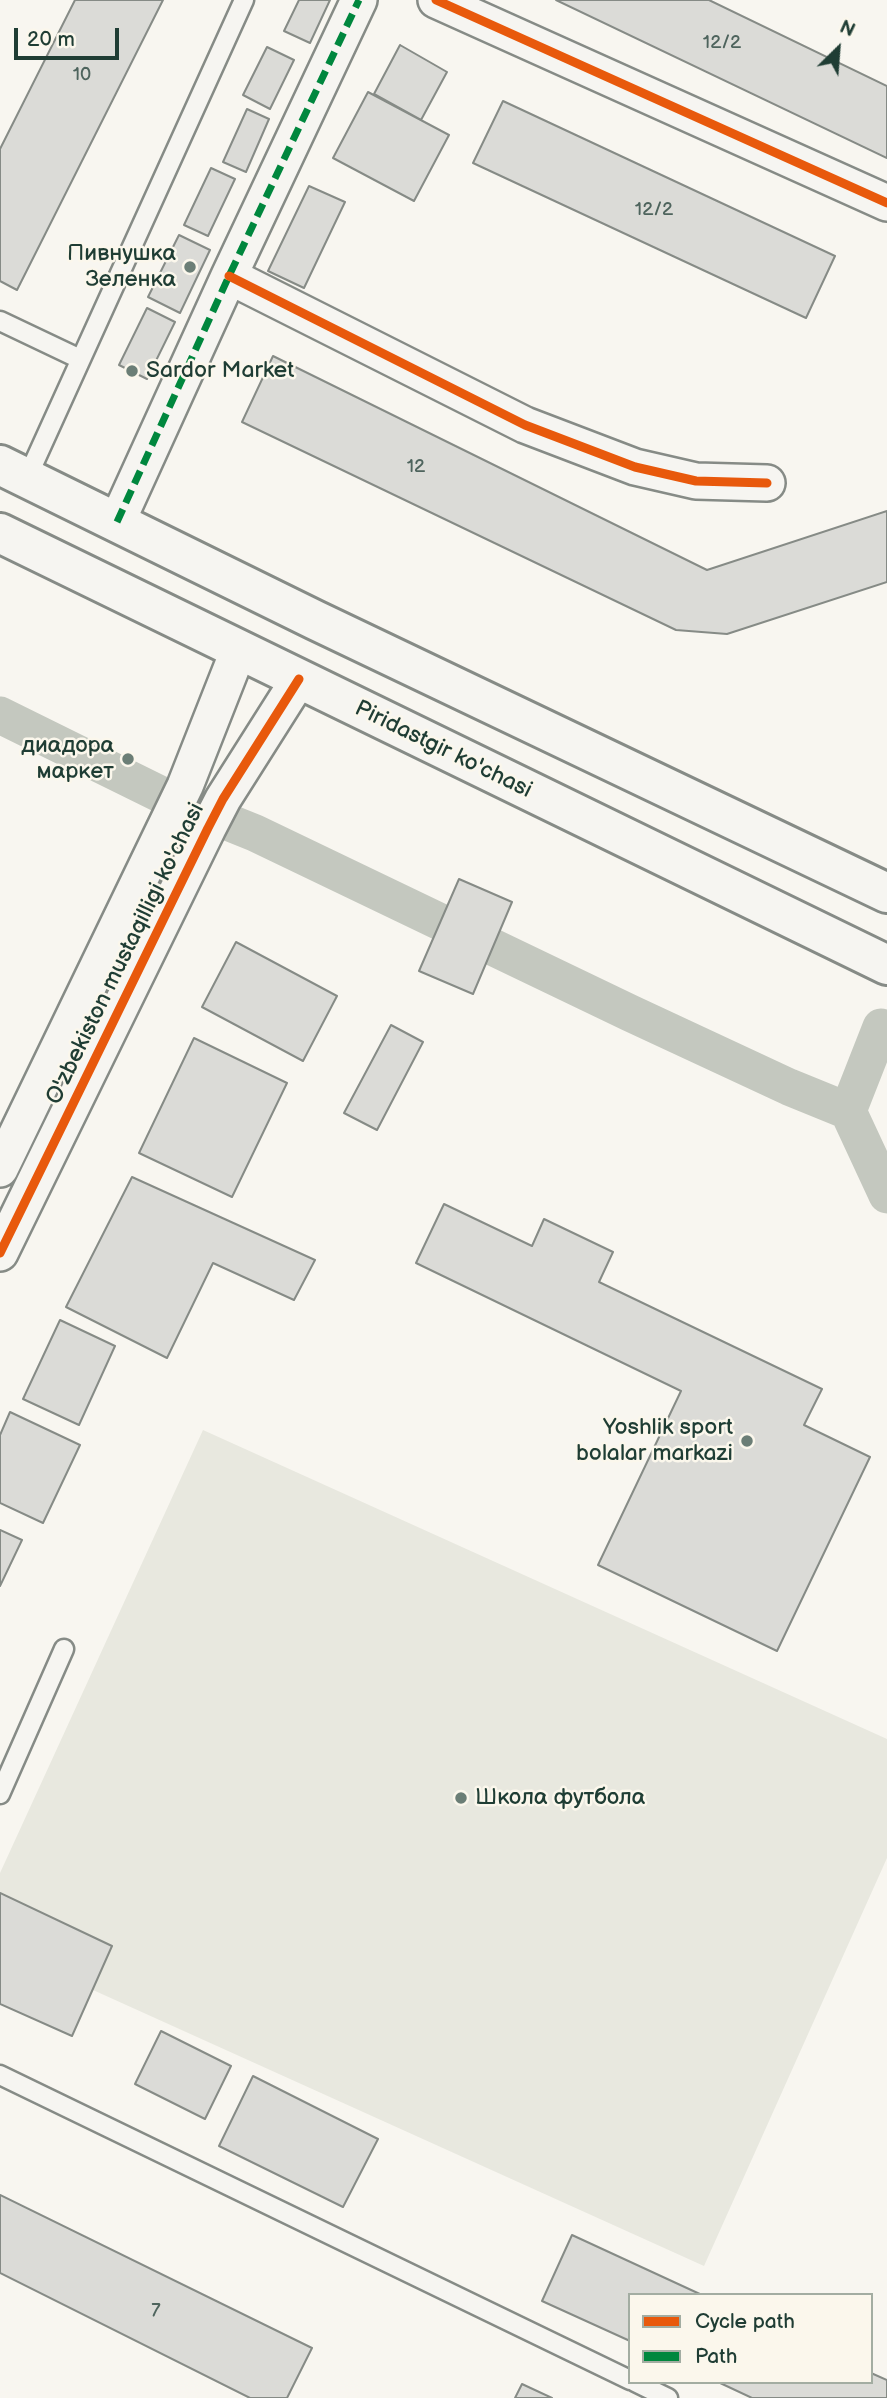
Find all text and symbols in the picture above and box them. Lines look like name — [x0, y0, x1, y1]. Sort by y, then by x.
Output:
scale bar — [18, 14, 122, 58]
north arrow — [803, 14, 873, 84]
text: N — [836, 16, 858, 43]
text: 20 m — [27, 27, 75, 52]
house number: 12/2 — [703, 32, 741, 54]
house number: 10 — [73, 64, 91, 86]
house number: 12/2 — [635, 199, 673, 221]
place label: Пивнушка Зеленка — [67, 240, 176, 294]
marker: Пивнушка Зеленка — [182, 259, 198, 275]
place label: Sardor Market — [146, 357, 294, 385]
marker: Sardor Market — [124, 363, 140, 379]
house number: 12 — [407, 456, 425, 478]
street label: Piridastgir ko'chasi — [350, 695, 536, 805]
place label: диадора маркет — [21, 732, 114, 786]
marker: диадора маркет — [120, 751, 136, 767]
street label: O'zbekiston mustaqilligi ko'chasi — [41, 799, 211, 1109]
place label: Yoshlik sport bolalar markazi — [576, 1414, 733, 1468]
marker: Yoshlik sport bolalar markazi — [739, 1433, 755, 1449]
place label: Школа футбола — [475, 1784, 645, 1812]
marker: Школа футбола — [453, 1790, 469, 1806]
legend — [628, 2293, 873, 2384]
house number: 7 — [151, 2300, 161, 2322]
text: Cycle path — [695, 2309, 795, 2334]
text: Path — [695, 2344, 737, 2369]

